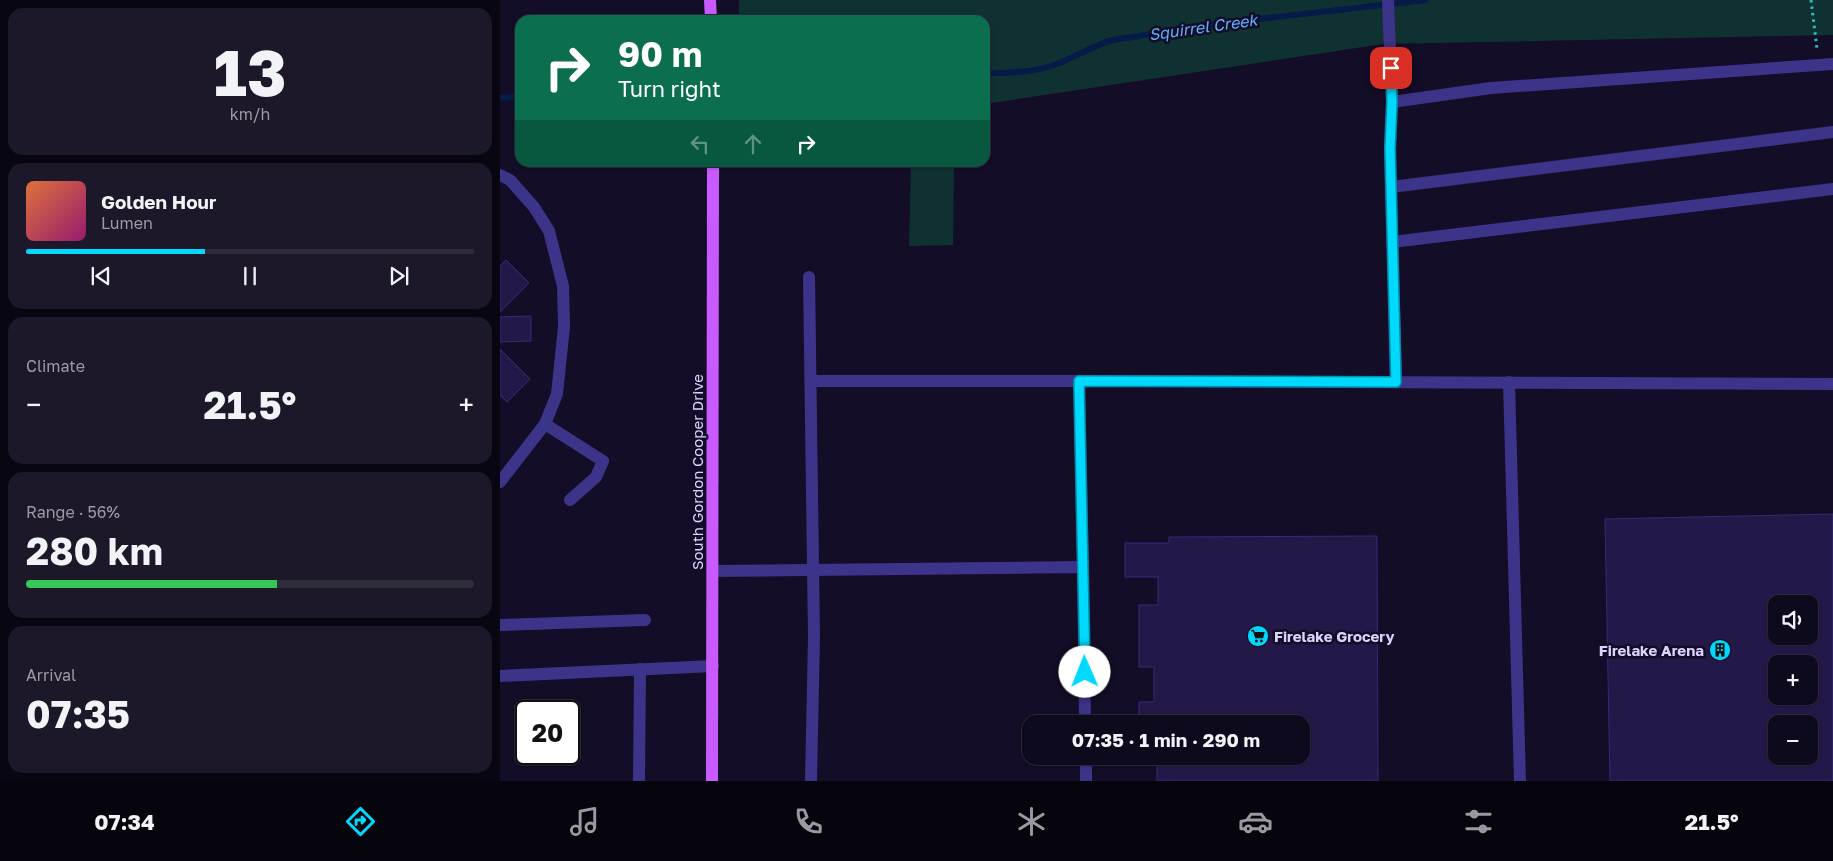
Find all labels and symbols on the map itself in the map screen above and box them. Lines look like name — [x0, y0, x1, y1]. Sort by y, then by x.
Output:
water label: Squirrel Creek — [1147, 9, 1260, 45]
pin — [1370, 47, 1412, 89]
street label: South Gordon Cooper Drive — [688, 374, 706, 570]
supermarket icon: Firelake Grocery — [1246, 624, 1270, 648]
place label: Firelake Grocery — [1274, 627, 1395, 645]
building icon: Firelake Arena — [1708, 638, 1732, 662]
place label: Firelake Arena — [1599, 641, 1704, 659]
position arrow — [1058, 645, 1110, 697]
speed limit sign: 20 — [515, 700, 580, 765]

